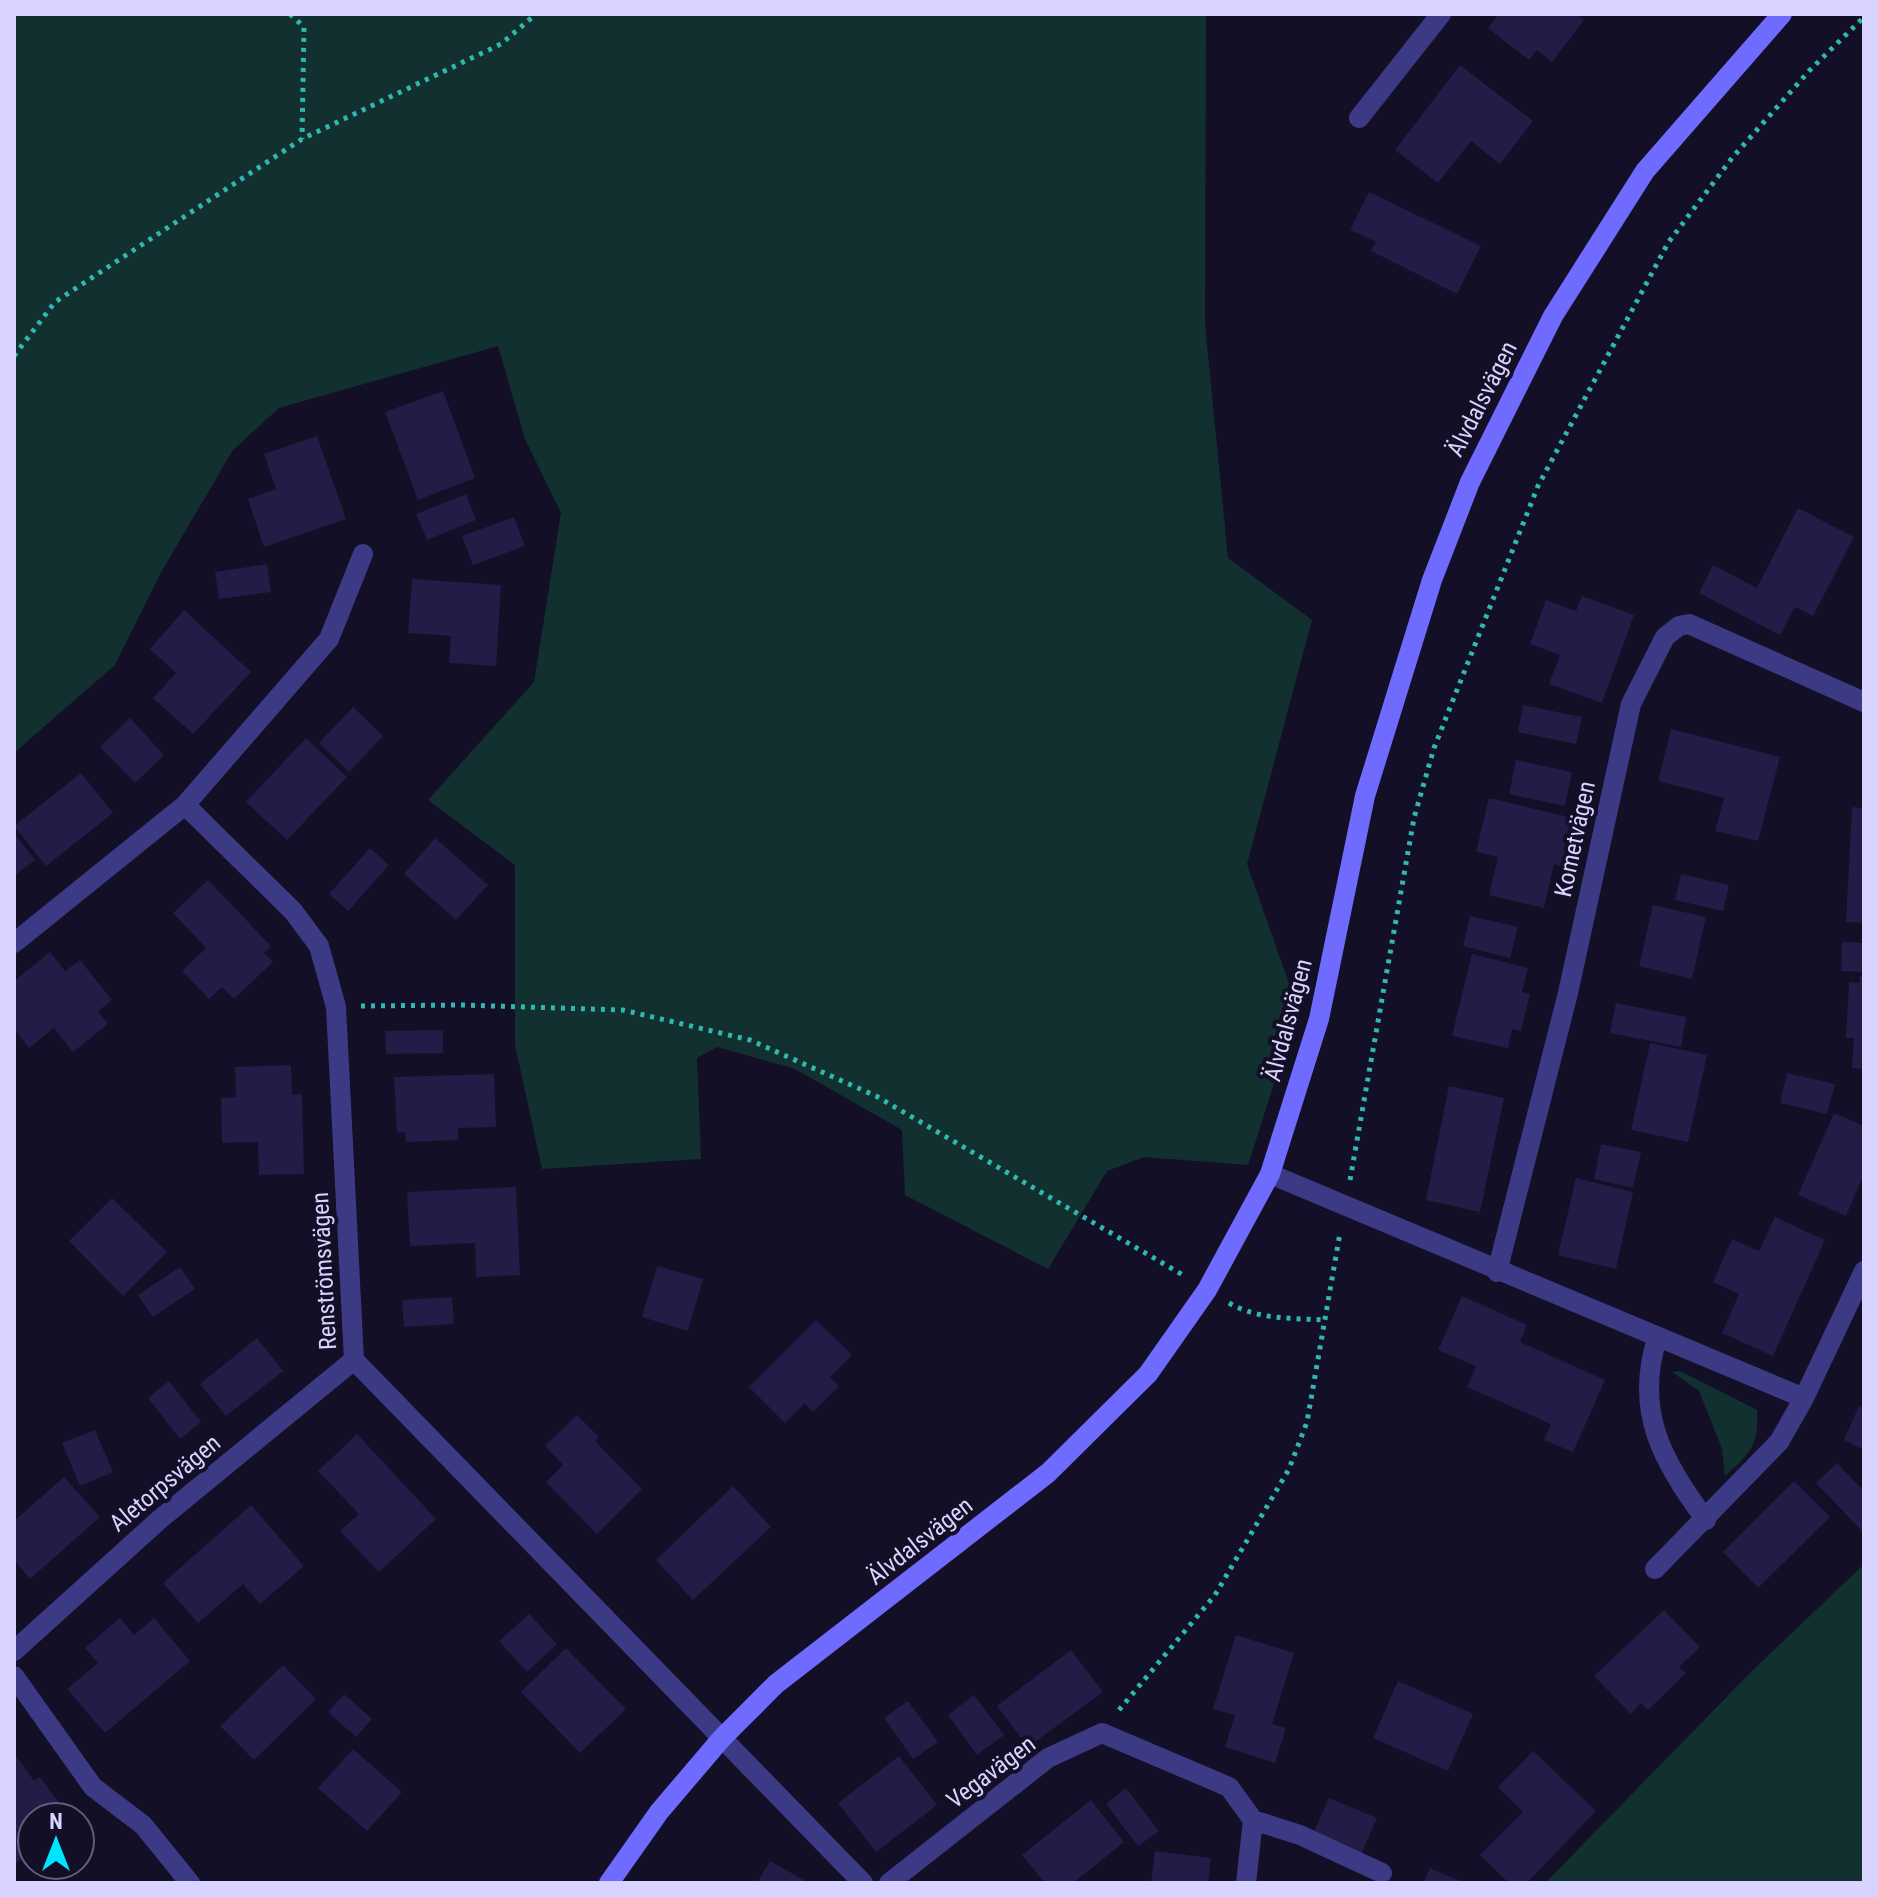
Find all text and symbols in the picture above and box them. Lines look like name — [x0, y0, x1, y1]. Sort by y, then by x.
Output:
street label: Älvdalsvägen — [1441, 337, 1523, 461]
street label: Kometvägen — [1549, 779, 1601, 899]
street label: Älvdalsvägen — [1258, 956, 1318, 1084]
street label: Renströmsvägen — [306, 1191, 342, 1351]
street label: Aletorpsvägen — [104, 1429, 226, 1537]
street label: Älvdalsvägen — [862, 1491, 978, 1591]
street label: Vegavägen — [941, 1730, 1041, 1814]
north arrow — [16, 1801, 96, 1881]
text: N — [49, 1809, 63, 1834]

